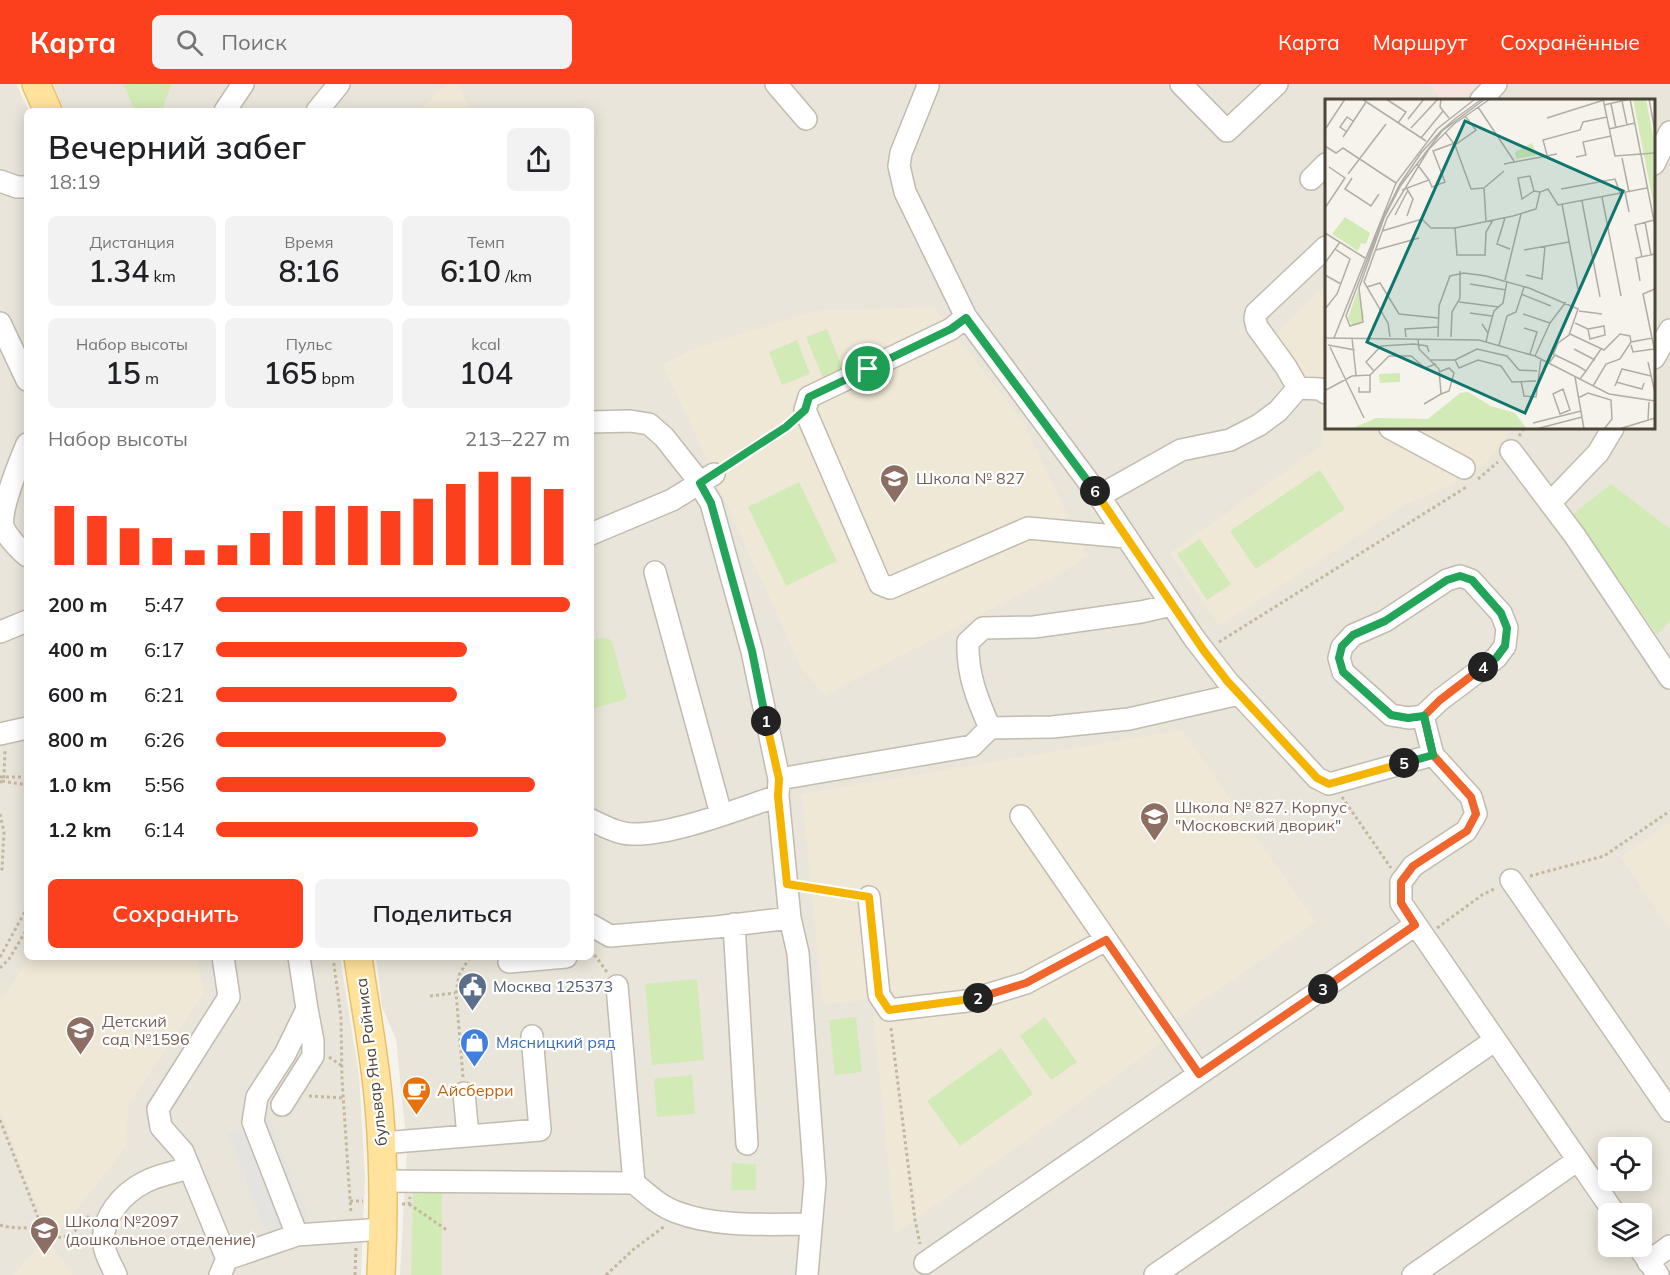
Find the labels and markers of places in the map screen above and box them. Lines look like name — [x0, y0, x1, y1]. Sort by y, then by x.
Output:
pin — [842, 343, 893, 394]
school or university icon: Школа № 827 — [879, 462, 911, 504]
place label: Школа № 827 — [916, 468, 1025, 488]
pin: 6 — [1080, 476, 1110, 506]
pin: 4 — [1468, 652, 1498, 682]
pin: 1 — [751, 706, 781, 736]
pin: 5 — [1389, 748, 1419, 778]
place label: Школа № 827. Корпус "Московский дворик" — [1175, 797, 1347, 835]
school or university icon: Школа № 827. Корпус "Московский дворик" — [1138, 800, 1170, 842]
public building icon: Москва 125373 — [456, 970, 488, 1012]
pin: 3 — [1308, 974, 1338, 1004]
place label: Москва 125373 — [493, 976, 613, 996]
pin: 2 — [963, 983, 993, 1013]
place label: Детский сад №1596 — [102, 1011, 190, 1049]
school or university icon: Детский сад №1596 — [65, 1014, 97, 1056]
shop icon: Мясницкий ряд — [459, 1026, 491, 1068]
place label: Мясницкий ряд — [496, 1032, 616, 1052]
cafe icon: Айсберри — [400, 1074, 432, 1116]
place label: Айсберри — [437, 1080, 514, 1100]
place label: Школа №2097 (дошкольное отделение) — [65, 1211, 256, 1249]
school or university icon: Школа №2097 (дошкольное отделение) — [28, 1214, 60, 1256]

